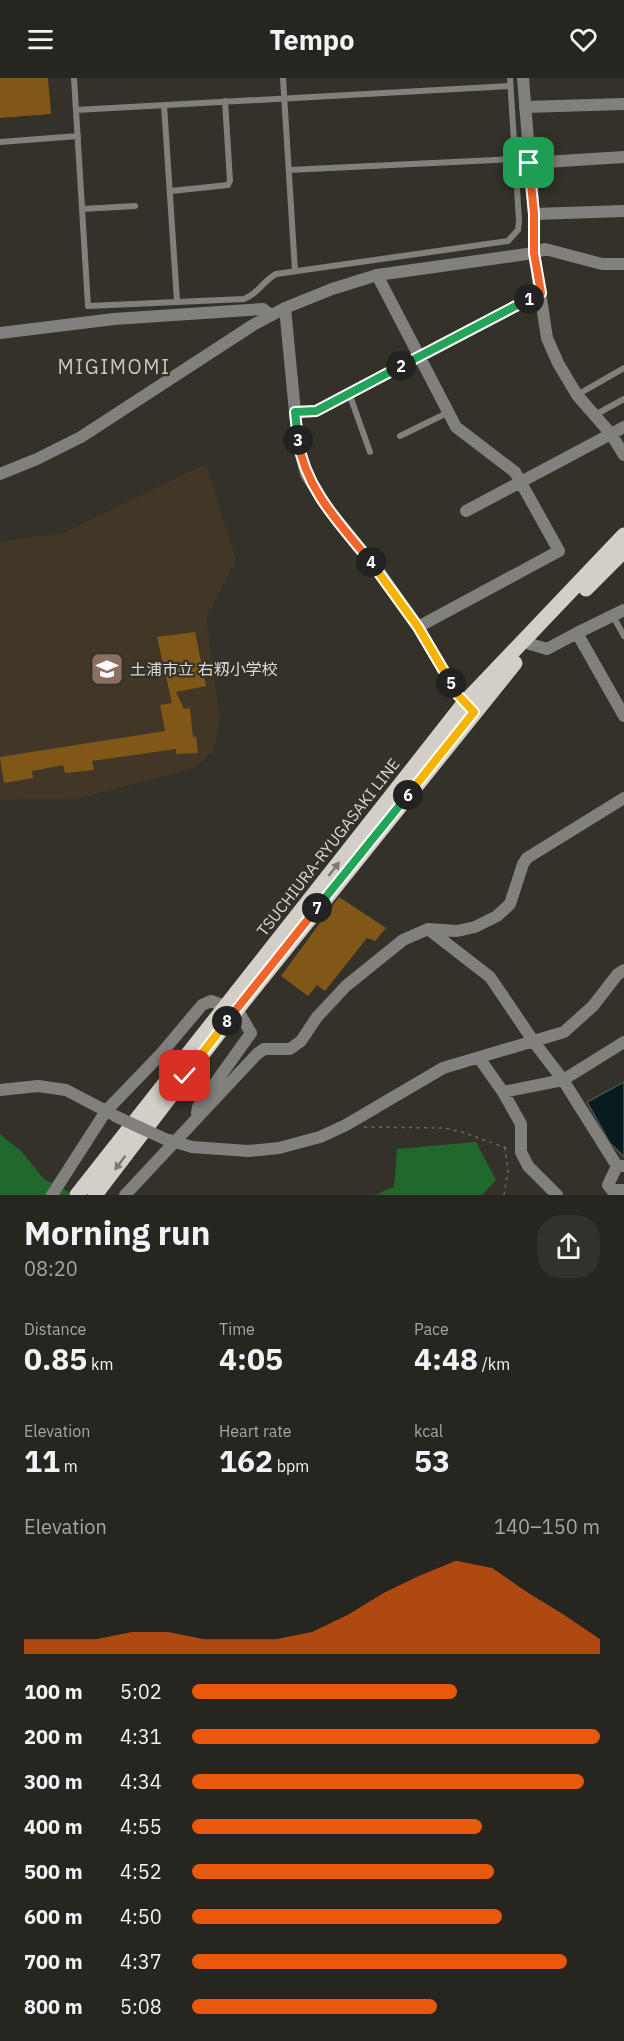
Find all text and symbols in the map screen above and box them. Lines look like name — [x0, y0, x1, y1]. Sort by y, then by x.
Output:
text: Tempo — [270, 22, 354, 57]
icon: menu — [24, 23, 57, 56]
icon: heart — [567, 23, 600, 56]
pin — [503, 137, 554, 188]
icon: arrive — [512, 146, 545, 179]
pin: 1 — [514, 284, 544, 314]
text: 1 — [524, 289, 534, 309]
pin: 2 — [386, 351, 416, 381]
district label: MIGIMOMI — [58, 353, 170, 380]
text: 2 — [396, 356, 406, 376]
pin: 3 — [283, 425, 313, 455]
text: 3 — [293, 430, 303, 450]
pin: 4 — [356, 547, 386, 577]
text: 4 — [366, 552, 376, 572]
school or university icon: 土浦市立 右籾小学校 — [89, 651, 125, 687]
place label: 土浦市立 右籾小学校 — [130, 659, 278, 679]
pin: 5 — [436, 668, 466, 698]
text: 5 — [446, 673, 456, 693]
street label: TSUCHIURA-RYUGASAKI LINE — [252, 754, 404, 940]
pin: 6 — [393, 780, 423, 810]
text: 6 — [403, 785, 413, 805]
one-way arrow — [327, 861, 339, 876]
pin: 7 — [302, 893, 332, 923]
text: 7 — [312, 898, 322, 918]
pin: 8 — [212, 1006, 242, 1036]
text: 8 — [222, 1011, 232, 1031]
pin — [159, 1050, 210, 1101]
icon: check — [168, 1059, 201, 1092]
one-way arrow — [114, 1155, 126, 1170]
text: Morning run — [24, 1211, 210, 1254]
button: share — [537, 1215, 600, 1278]
text: 08:20 — [24, 1255, 78, 1282]
text: Distance — [24, 1319, 86, 1339]
text: Time — [219, 1319, 255, 1339]
text: Pace — [414, 1319, 449, 1339]
text: 0.85 — [24, 1339, 87, 1378]
text: 4:05 — [219, 1339, 283, 1378]
text: 4:48 — [414, 1339, 478, 1378]
text: km — [87, 1354, 114, 1374]
text: /km — [478, 1354, 510, 1374]
text: Elevation — [24, 1421, 90, 1441]
text: Heart rate — [219, 1421, 292, 1441]
text: kcal — [414, 1421, 443, 1441]
text: 11 — [24, 1441, 60, 1480]
text: 162 — [219, 1441, 273, 1480]
text: 53 — [414, 1441, 450, 1480]
text: m — [60, 1456, 78, 1476]
text: bpm — [273, 1456, 309, 1476]
text: Elevation — [24, 1513, 107, 1540]
text: 140–150 m — [494, 1513, 600, 1540]
text: 100 m — [24, 1678, 83, 1705]
text: 5:02 — [120, 1678, 162, 1705]
text: 200 m — [24, 1723, 83, 1750]
text: 4:31 — [120, 1723, 162, 1750]
text: 300 m — [24, 1768, 83, 1795]
text: 4:34 — [120, 1768, 162, 1795]
text: 400 m — [24, 1813, 83, 1840]
text: 4:55 — [120, 1813, 162, 1840]
text: 500 m — [24, 1858, 83, 1885]
text: 4:52 — [120, 1858, 162, 1885]
text: 600 m — [24, 1903, 83, 1930]
text: 4:50 — [120, 1903, 162, 1930]
text: 700 m — [24, 1948, 83, 1975]
text: 4:37 — [120, 1948, 162, 1975]
text: 800 m — [24, 1993, 83, 2020]
text: 5:08 — [120, 1993, 162, 2020]

